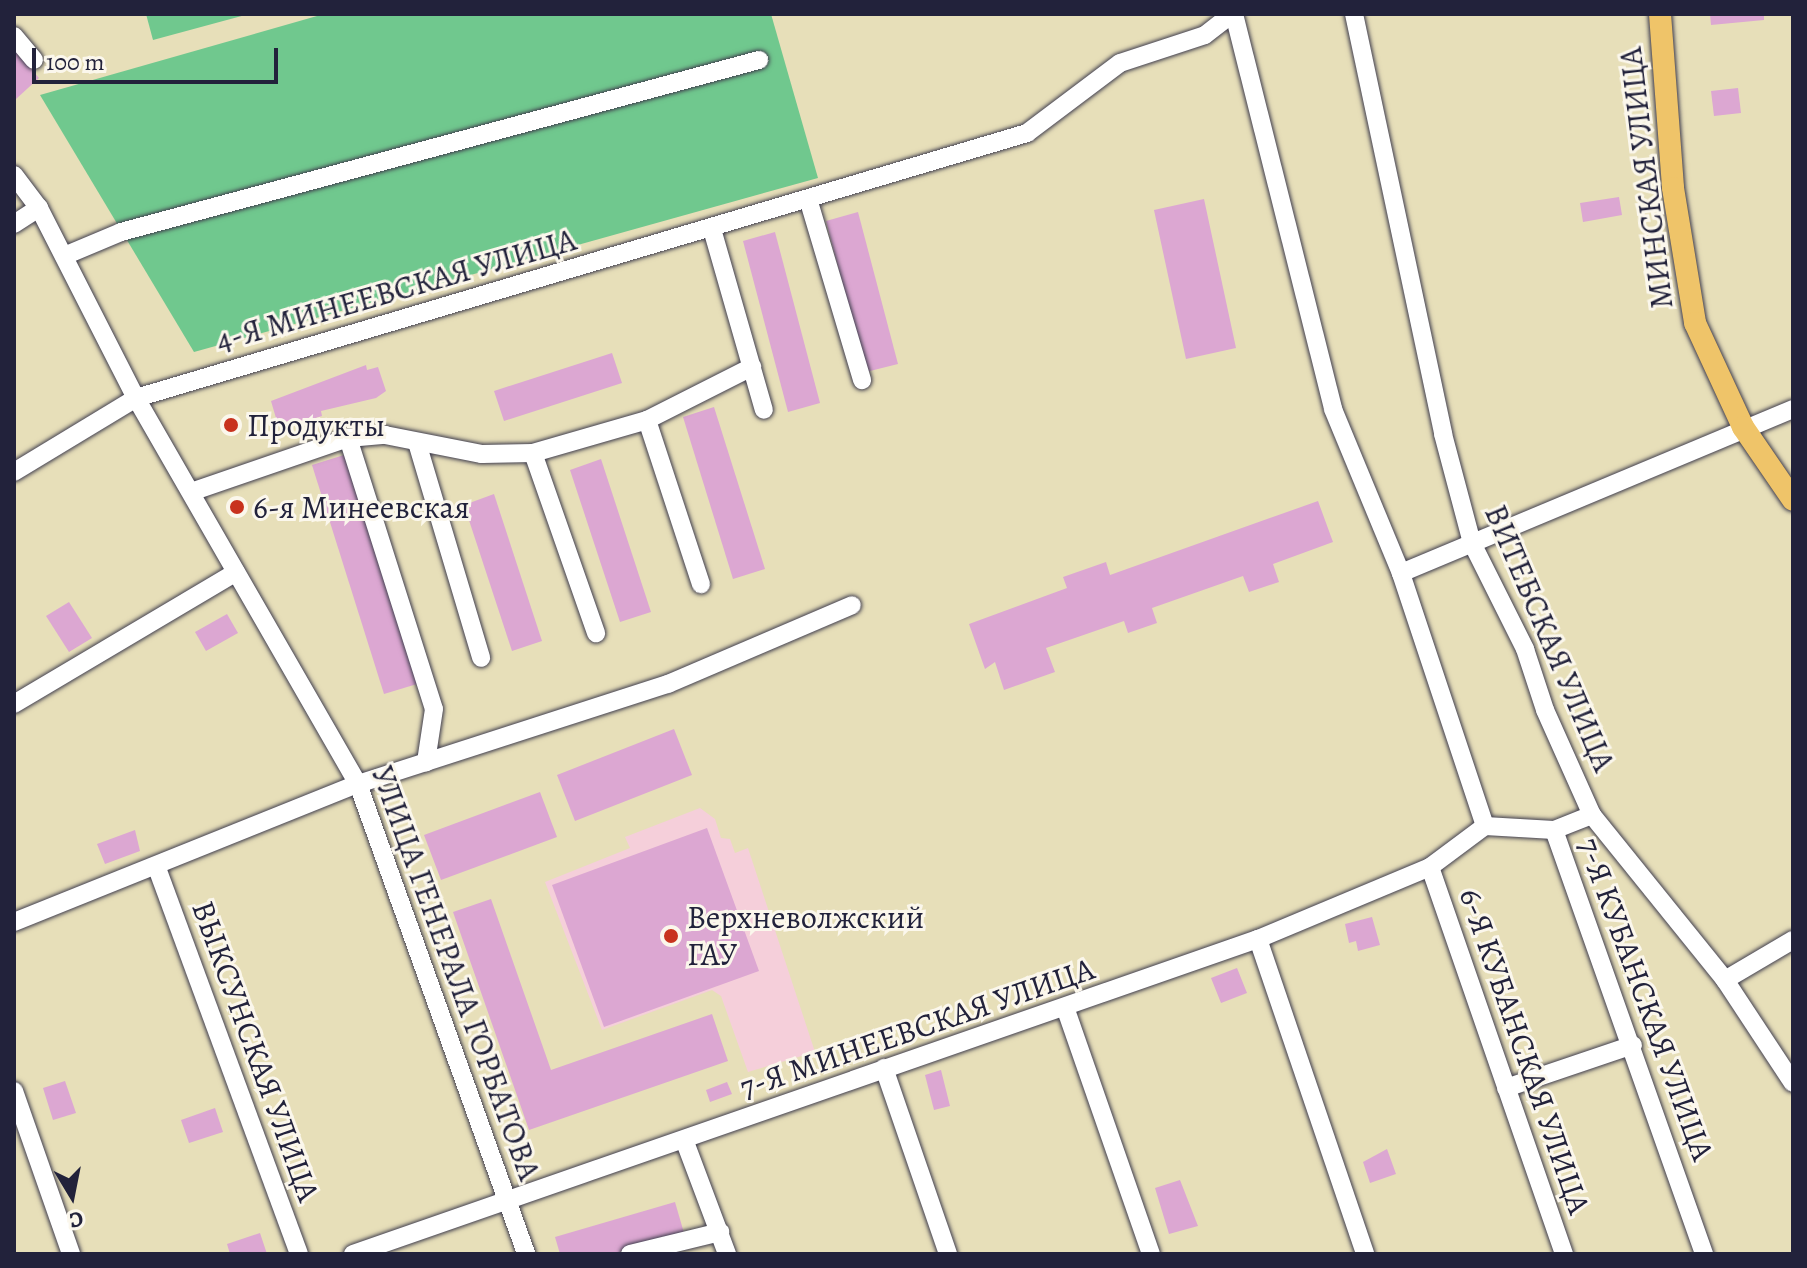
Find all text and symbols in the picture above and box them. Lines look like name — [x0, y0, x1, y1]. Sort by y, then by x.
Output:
scale bar — [36, 32, 282, 82]
street label: МИНСКАЯ УЛИЦА — [1611, 45, 1681, 311]
text: 100 m — [46, 46, 105, 78]
street label: 4-Я МИНЕЕВСКАЯ УЛИЦА — [211, 220, 581, 360]
place label: Продукты — [247, 406, 385, 444]
marker: Продукты — [222, 416, 240, 434]
place label: 6-я Минеевская — [253, 488, 470, 526]
marker: 6-я Минеевская — [228, 498, 246, 516]
street label: ВИТЕБСКАЯ УЛИЦА — [1476, 499, 1624, 777]
street label: УЛИЦА ГЕНЕРАЛА ГОРБАТОВА — [363, 761, 549, 1185]
street label: 7-Я КУБАНСКАЯ УЛИЦА — [1570, 832, 1722, 1166]
street label: 6-Я КУБАНСКАЯ УЛИЦА — [1451, 883, 1599, 1219]
street label: ВЫКСУНСКАЯ УЛИЦА — [184, 896, 328, 1206]
place label: Верхневолжский ГАУ — [687, 899, 924, 974]
marker: Верхневолжский ГАУ — [662, 927, 680, 945]
street label: 7-Я МИНЕЕВСКАЯ УЛИЦА — [735, 949, 1099, 1107]
north arrow — [32, 1156, 112, 1236]
text: С — [67, 1204, 85, 1236]

